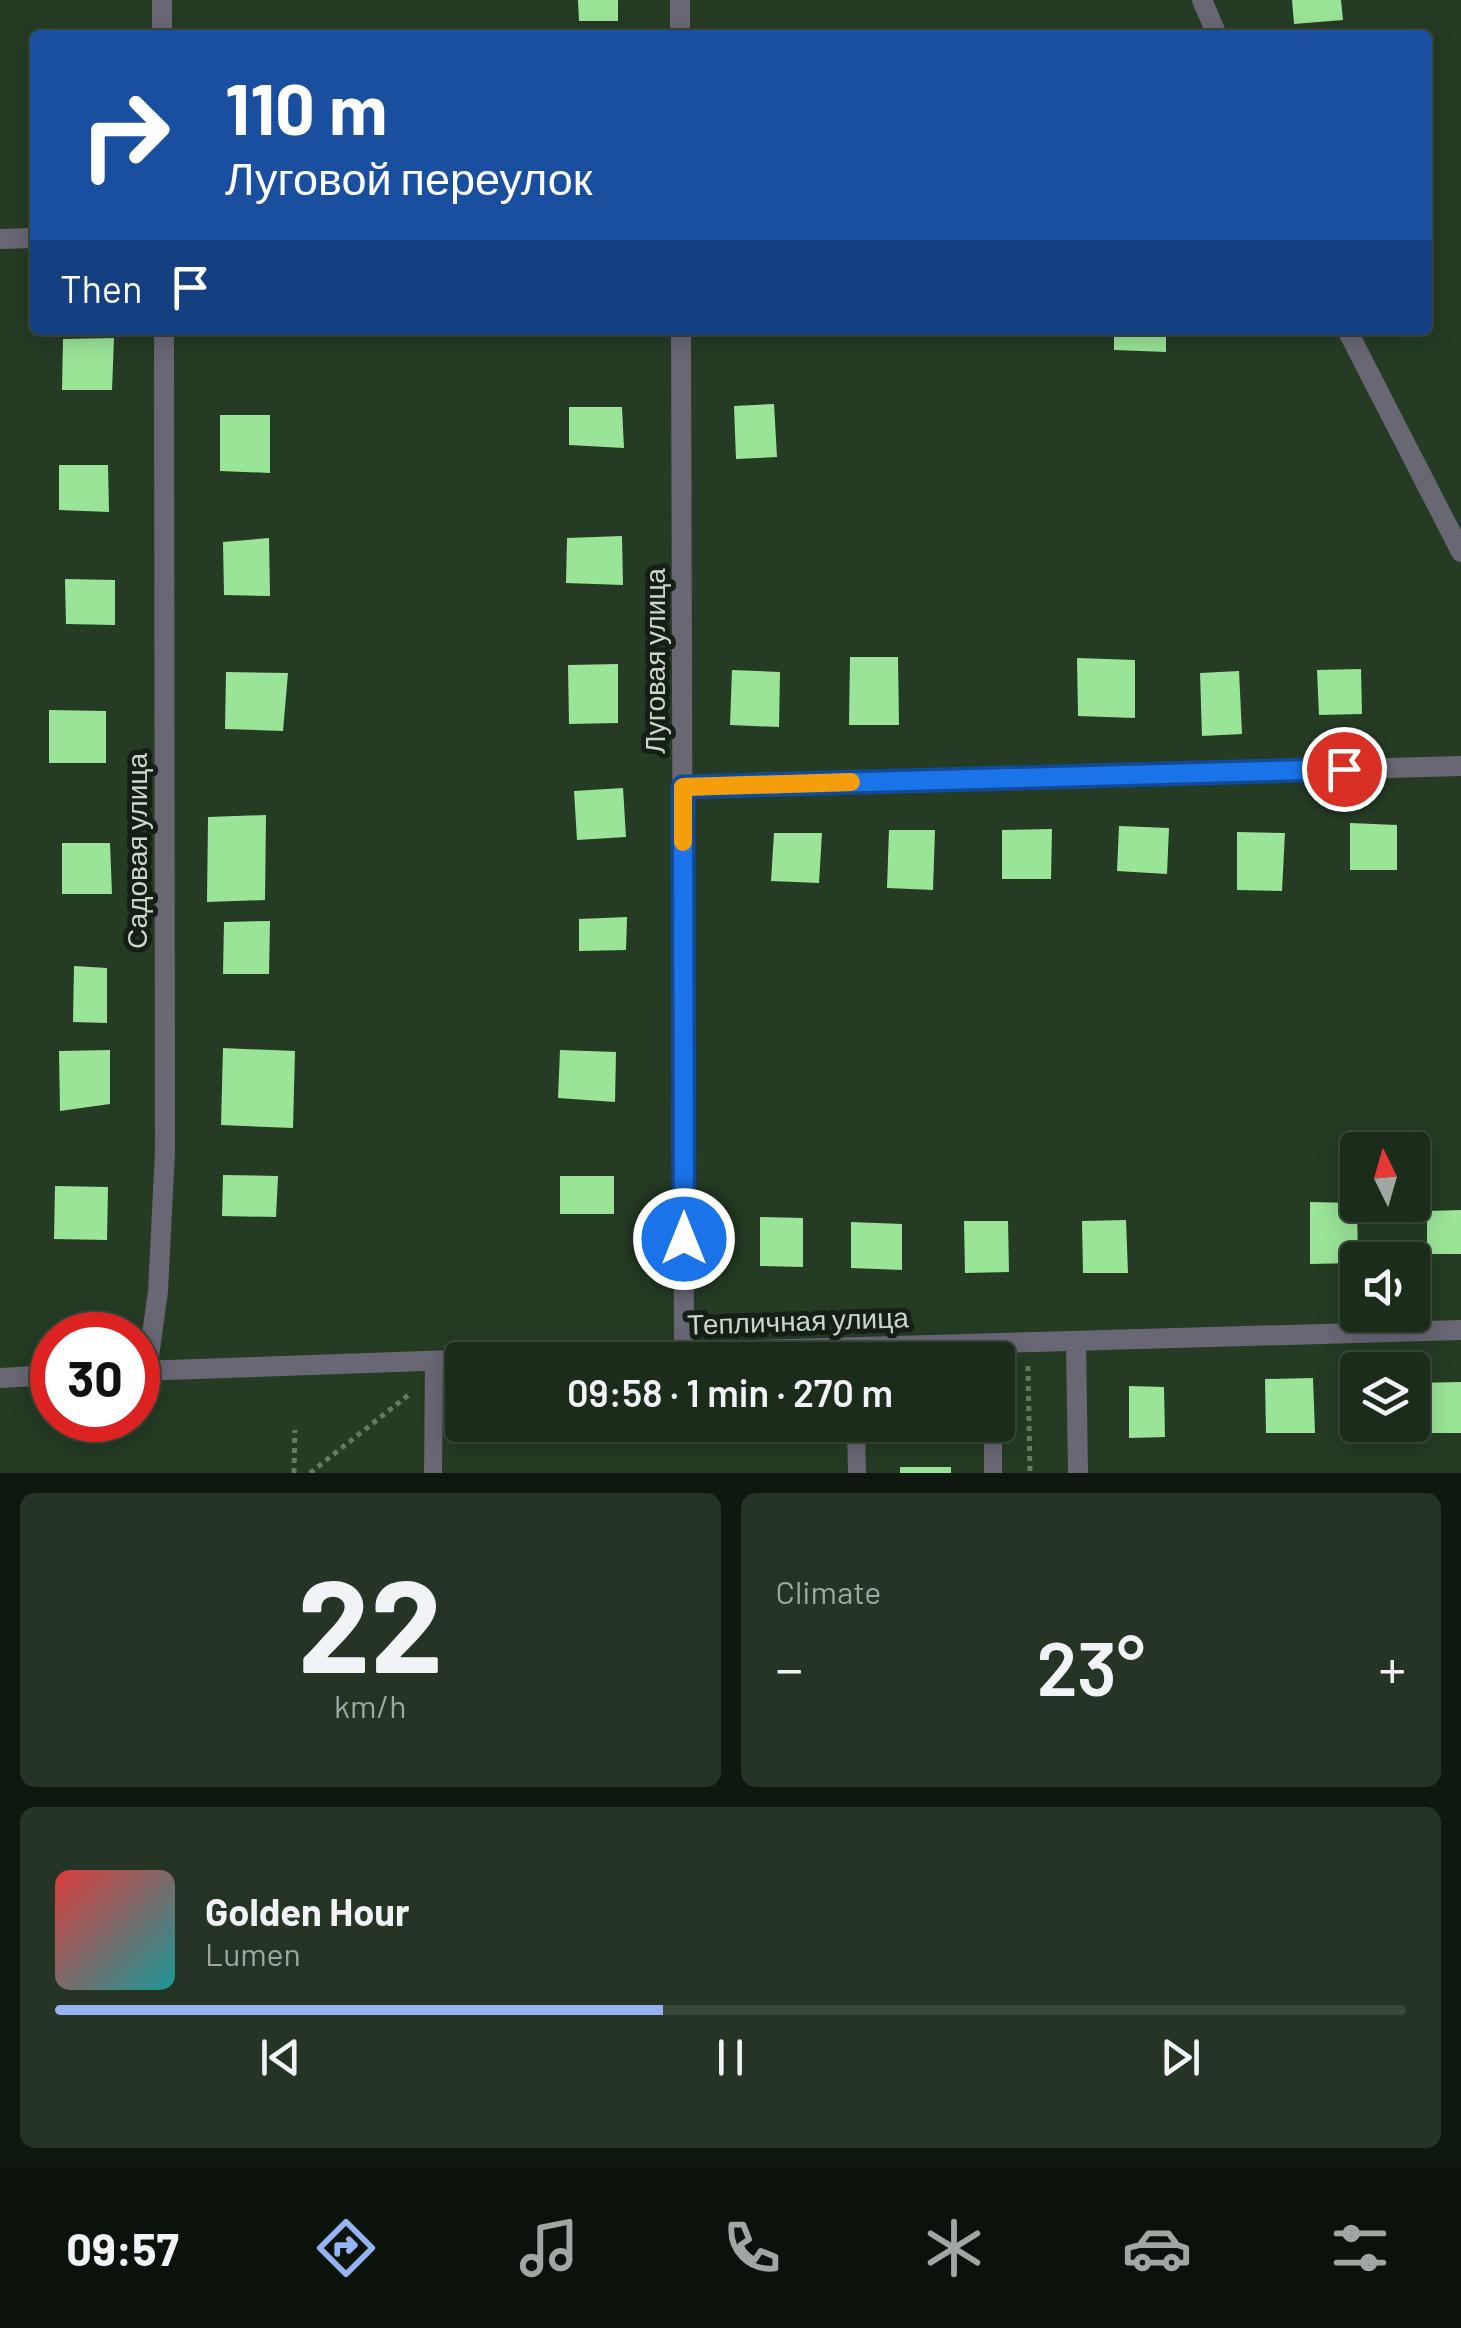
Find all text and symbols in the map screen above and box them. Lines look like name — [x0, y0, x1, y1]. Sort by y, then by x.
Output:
text: 110 m — [225, 65, 387, 149]
icon: right — [60, 70, 190, 200]
text: Луговой переулок — [225, 150, 592, 204]
icon: arrive — [163, 260, 218, 315]
text: Then — [60, 265, 143, 311]
street label: Луговая улица — [637, 568, 671, 754]
pin — [1302, 727, 1387, 812]
icon: arrive — [1317, 742, 1372, 797]
street label: Садовая улица — [119, 753, 153, 949]
north arrow — [1340, 1132, 1430, 1222]
map controls — [1340, 1132, 1430, 1442]
position arrow — [632, 1187, 736, 1291]
button: sound — [1340, 1242, 1430, 1332]
street label: Тепличная улица — [687, 1299, 910, 1341]
speed limit sign: 30 — [30, 1312, 160, 1442]
button: layers — [1340, 1352, 1430, 1442]
text: 09:58 · 1 min · 270 m — [567, 1369, 893, 1415]
text: 22 — [297, 1543, 443, 1699]
text: Climate — [776, 1572, 881, 1610]
text: 23° — [1036, 1621, 1145, 1711]
text: − — [776, 1634, 803, 1700]
text: + — [1378, 1634, 1406, 1700]
text: km/h — [334, 1686, 406, 1724]
text: Golden Hour — [205, 1888, 410, 1934]
text: Lumen — [205, 1934, 301, 1972]
icon: previous — [253, 2030, 308, 2085]
icon: pause — [703, 2030, 758, 2085]
icon: next — [1153, 2030, 1208, 2085]
icon: directions — [311, 2213, 381, 2283]
icon: music — [514, 2213, 584, 2283]
icon: phone — [717, 2213, 787, 2283]
icon: climate — [919, 2213, 989, 2283]
icon: car — [1122, 2213, 1192, 2283]
icon: filters — [1325, 2213, 1395, 2283]
text: 09:57 — [66, 2221, 179, 2275]

